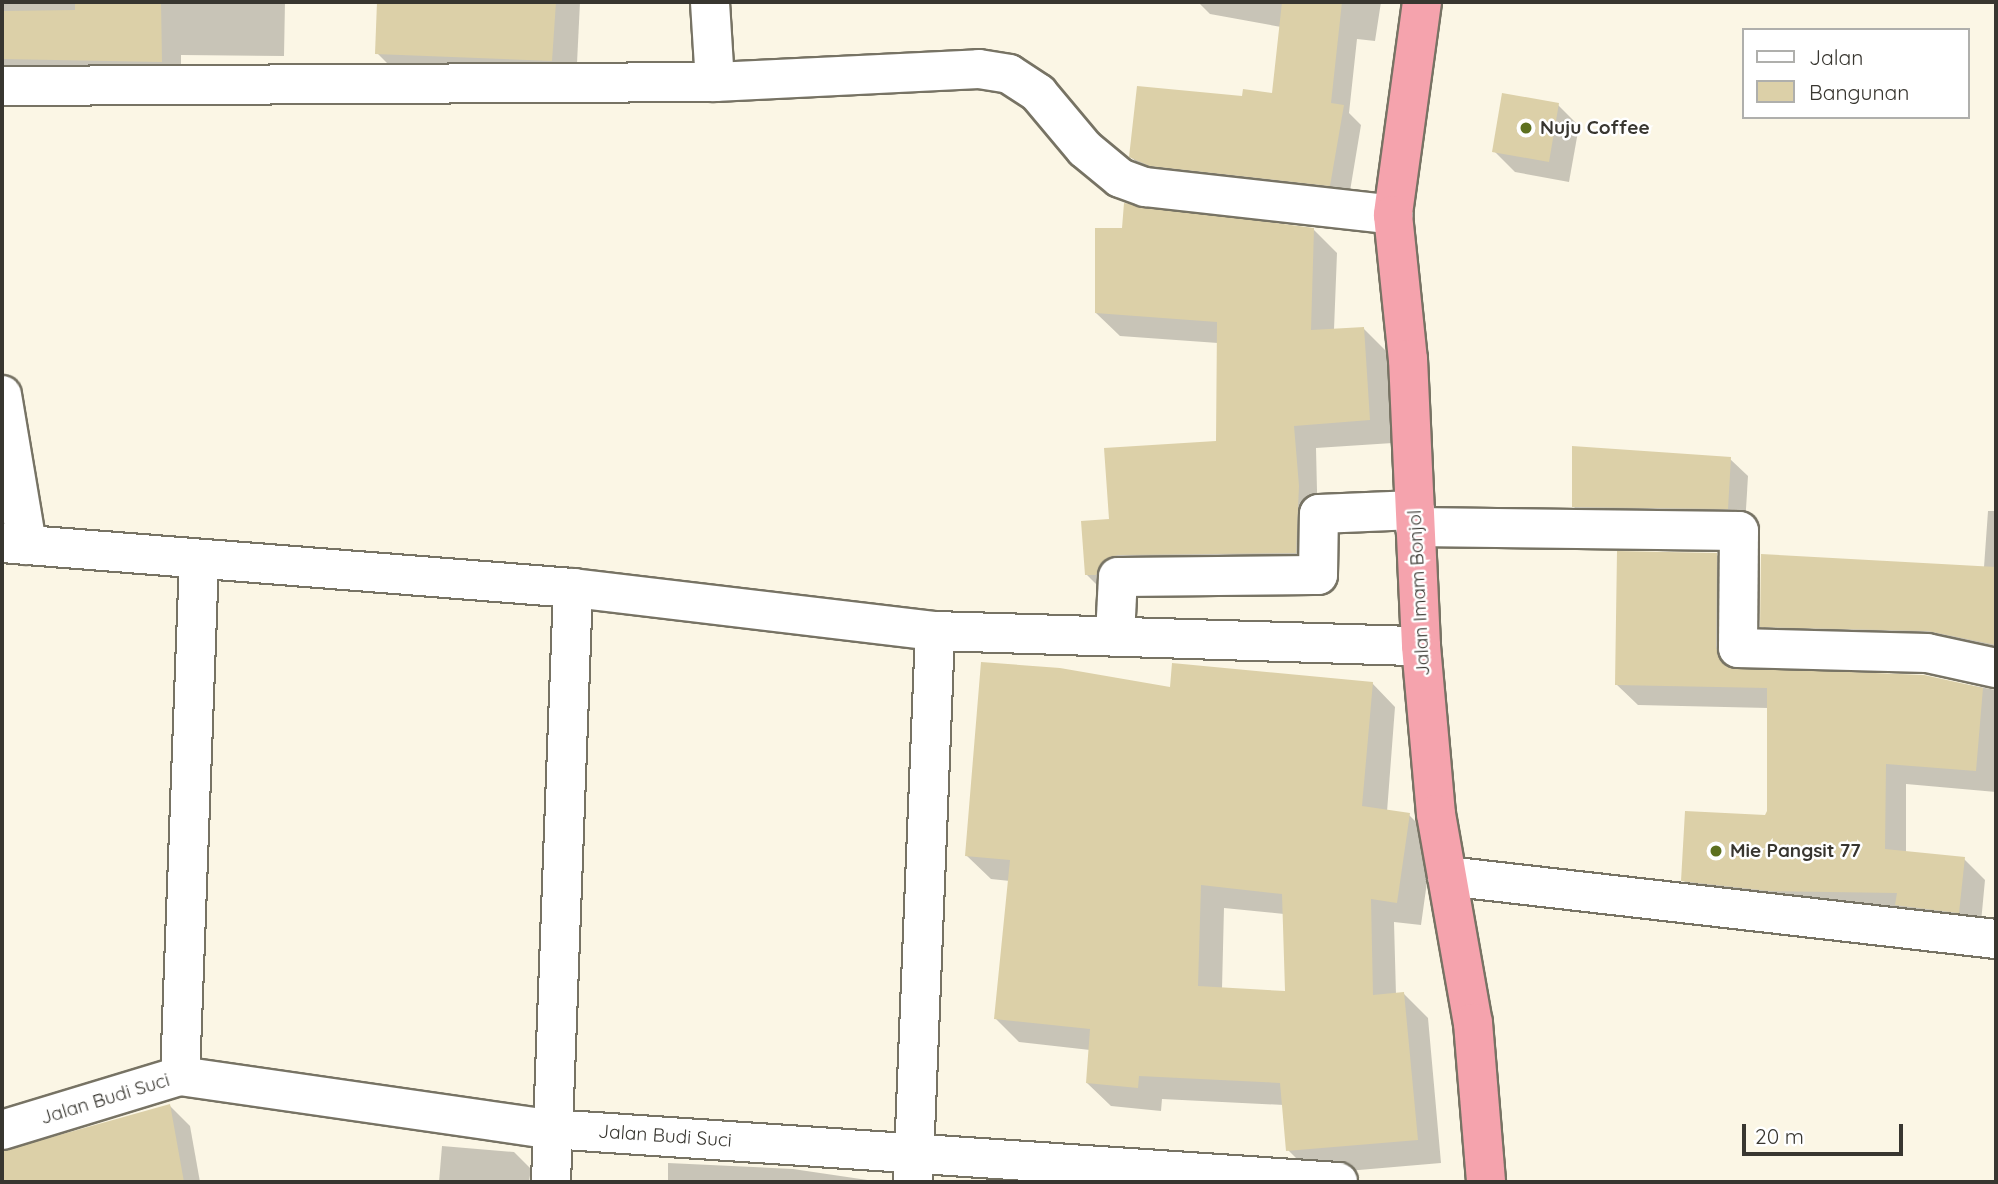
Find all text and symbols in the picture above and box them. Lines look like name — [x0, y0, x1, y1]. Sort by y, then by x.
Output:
legend — [1742, 28, 1970, 119]
text: Jalan — [1809, 44, 1863, 70]
text: Bangunan — [1809, 79, 1909, 105]
place label: Nuju Coffee — [1540, 117, 1650, 139]
marker: Nuju Coffee — [1518, 120, 1534, 136]
street label: Jalan Imam Bonjol — [1403, 509, 1435, 677]
place label: Mie Pangsit 77 — [1730, 840, 1861, 862]
marker: Mie Pangsit 77 — [1708, 843, 1724, 859]
street label: Jalan Budi Suci — [38, 1069, 172, 1129]
scale bar — [1746, 1110, 1907, 1154]
street label: Jalan Budi Suci — [597, 1120, 733, 1152]
text: 20 m — [1755, 1123, 1804, 1149]

